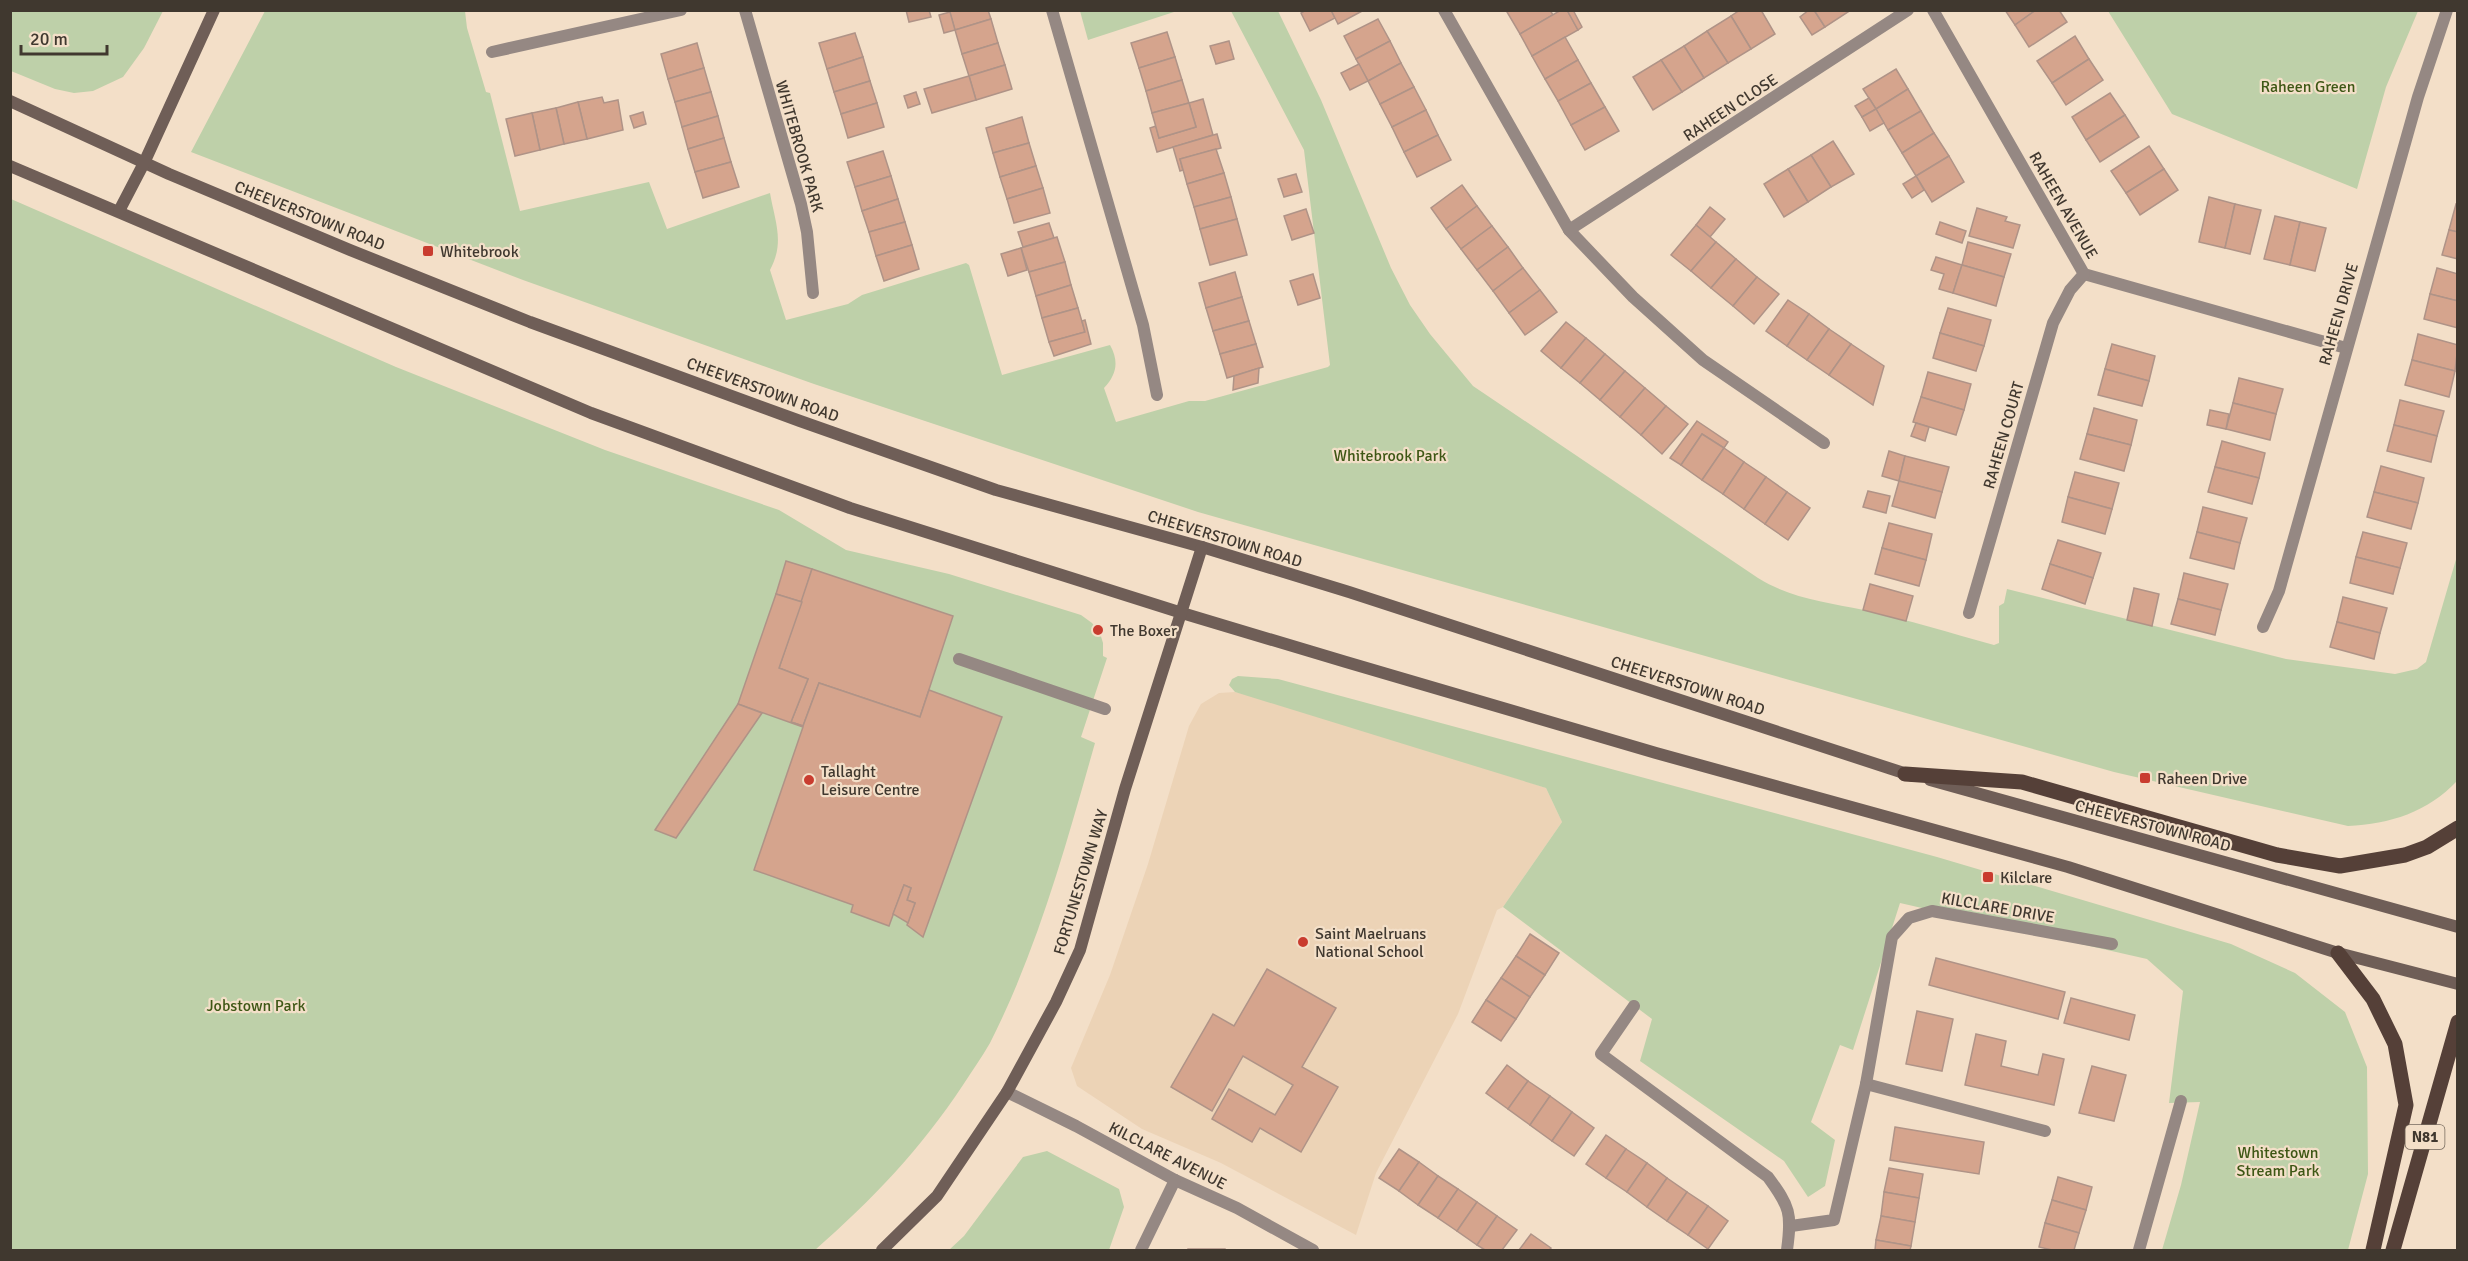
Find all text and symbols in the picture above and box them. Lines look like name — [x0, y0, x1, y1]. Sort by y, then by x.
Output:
scale bar — [21, 18, 106, 56]
text: 20 m — [30, 28, 68, 50]
street label: RAHEEN CLOSE — [1680, 70, 1782, 146]
park label: Raheen Green — [2260, 77, 2356, 97]
street label: WHITEBROOK PARK — [771, 78, 828, 215]
street label: RAHEEN AVENUE — [2024, 148, 2102, 263]
street label: CHEEVERSTOWN ROAD — [231, 177, 388, 255]
place label: Whitebrook — [440, 242, 519, 262]
marker: Whitebrook — [421, 244, 435, 258]
street label: RAHEEN DRIVE — [2315, 261, 2363, 368]
street label: CHEEVERSTOWN ROAD — [684, 353, 842, 427]
street label: RAHEEN COURT — [1979, 379, 2029, 491]
park label: Whitebrook Park — [1334, 446, 1447, 466]
street label: CHEEVERSTOWN ROAD — [1145, 506, 1304, 572]
place label: The Boxer — [1110, 621, 1177, 641]
marker: The Boxer — [1091, 623, 1105, 637]
street label: CHEEVERSTOWN ROAD — [1608, 652, 1767, 720]
place label: Tallaght Leisure Centre — [821, 762, 920, 800]
place label: Raheen Drive — [2157, 769, 2247, 789]
marker: Raheen Drive — [2138, 771, 2152, 785]
marker: Tallaght Leisure Centre — [802, 773, 816, 787]
street label: CHEEVERSTOWN ROAD — [2073, 796, 2233, 856]
street label: FORTUNESTOWN WAY — [1049, 807, 1113, 958]
place label: Kilclare — [2000, 868, 2052, 888]
marker: Kilclare — [1981, 870, 1995, 884]
street label: KILCLARE DRIVE — [1940, 888, 2056, 928]
place label: Saint Maelruans National School — [1315, 924, 1426, 962]
marker: Saint Maelruans National School — [1296, 935, 1310, 949]
park label: Jobstown Park — [206, 996, 306, 1016]
street label: KILCLARE AVENUE — [1105, 1118, 1230, 1194]
road number: N81 — [2406, 1125, 2444, 1149]
park label: Whitestown Stream Park — [2236, 1143, 2320, 1181]

